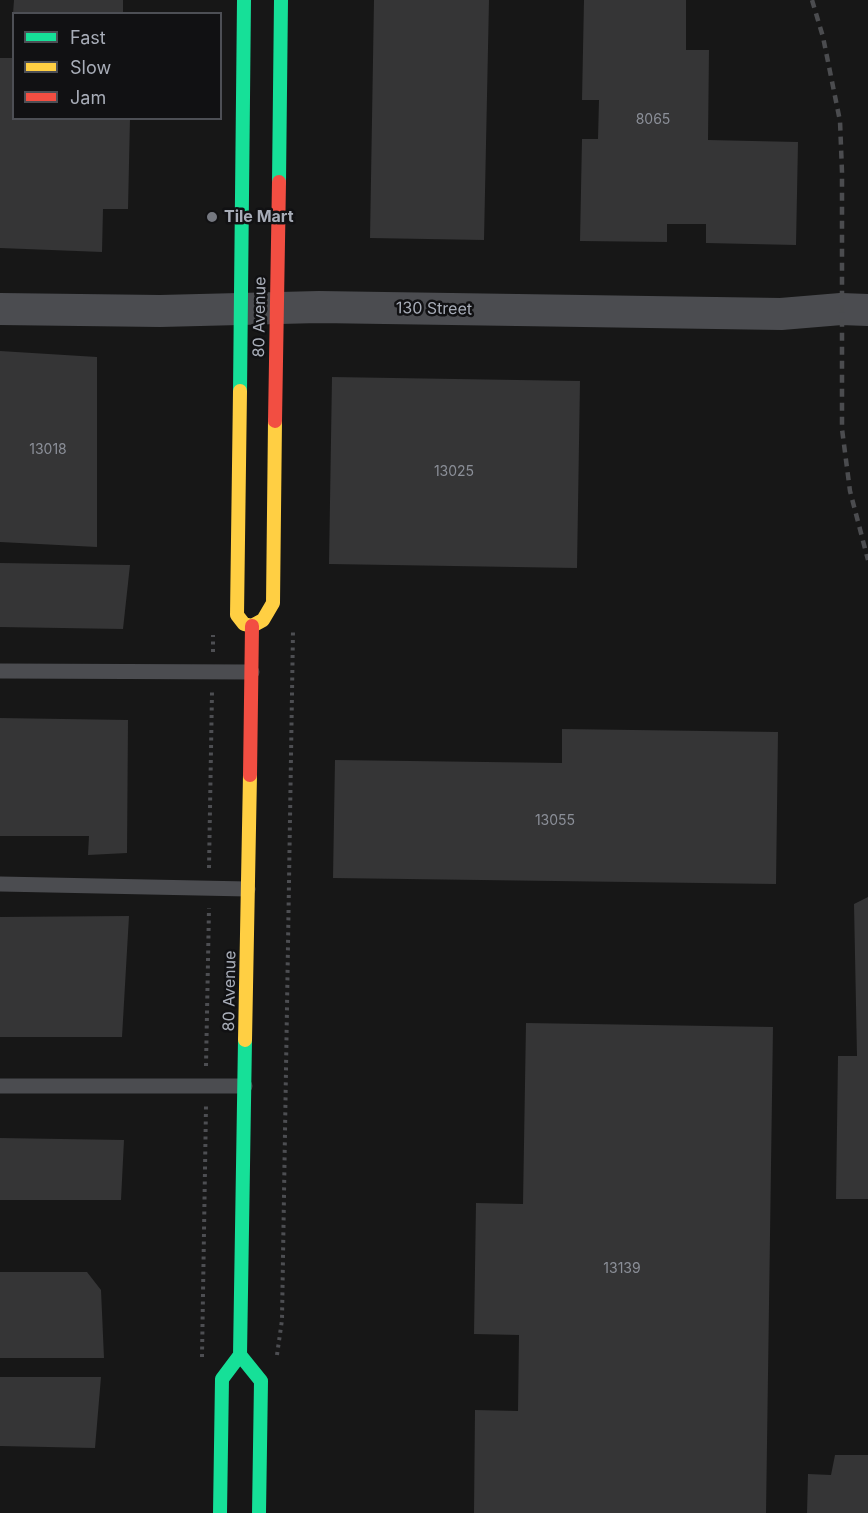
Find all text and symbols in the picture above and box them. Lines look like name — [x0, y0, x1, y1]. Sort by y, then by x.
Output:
legend — [12, 12, 222, 120]
text: Fast — [70, 27, 106, 48]
text: Slow — [70, 57, 111, 78]
text: Jam — [70, 87, 106, 108]
house number: 8065 — [636, 112, 670, 128]
place label: Tile Mart — [224, 207, 294, 227]
marker: Tile Mart — [205, 210, 219, 224]
street label: 80 Avenue — [250, 276, 270, 358]
street label: 130 Street — [396, 299, 472, 319]
house number: 13018 — [29, 442, 67, 458]
house number: 13025 — [434, 464, 474, 480]
house number: 13055 — [535, 813, 575, 829]
street label: 80 Avenue — [220, 950, 240, 1032]
house number: 13139 — [603, 1261, 641, 1277]

